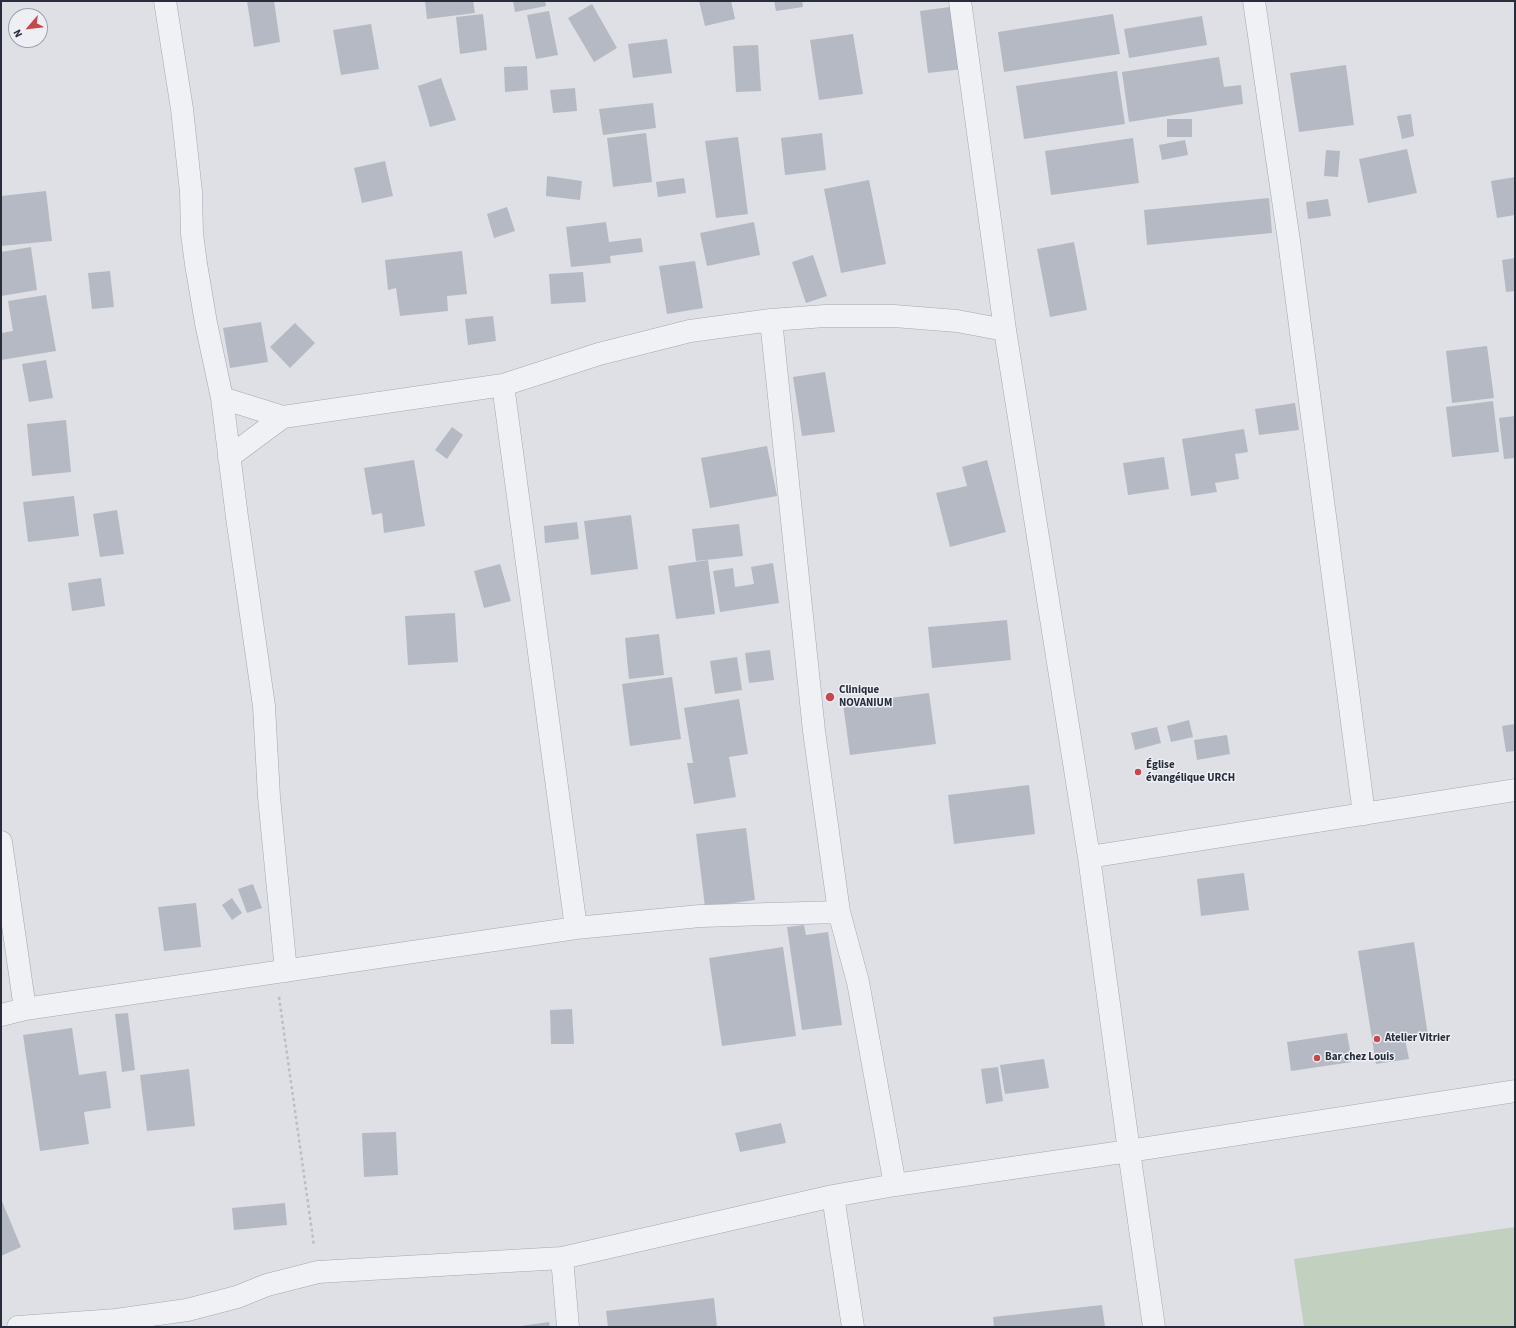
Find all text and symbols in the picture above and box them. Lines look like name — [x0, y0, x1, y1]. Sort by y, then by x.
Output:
north arrow — [8, 8, 48, 48]
text: N — [10, 27, 26, 40]
place label: Clinique NOVANIUM — [839, 684, 892, 710]
marker: Clinique NOVANIUM — [824, 691, 836, 703]
place label: Église évangélique URCH — [1146, 759, 1235, 785]
marker: Église évangélique URCH — [1133, 767, 1143, 777]
place label: Atelier Vitrier — [1385, 1032, 1450, 1046]
marker: Atelier Vitrier — [1372, 1034, 1382, 1044]
place label: Bar chez Louis — [1325, 1051, 1394, 1065]
marker: Bar chez Louis — [1312, 1053, 1322, 1063]

